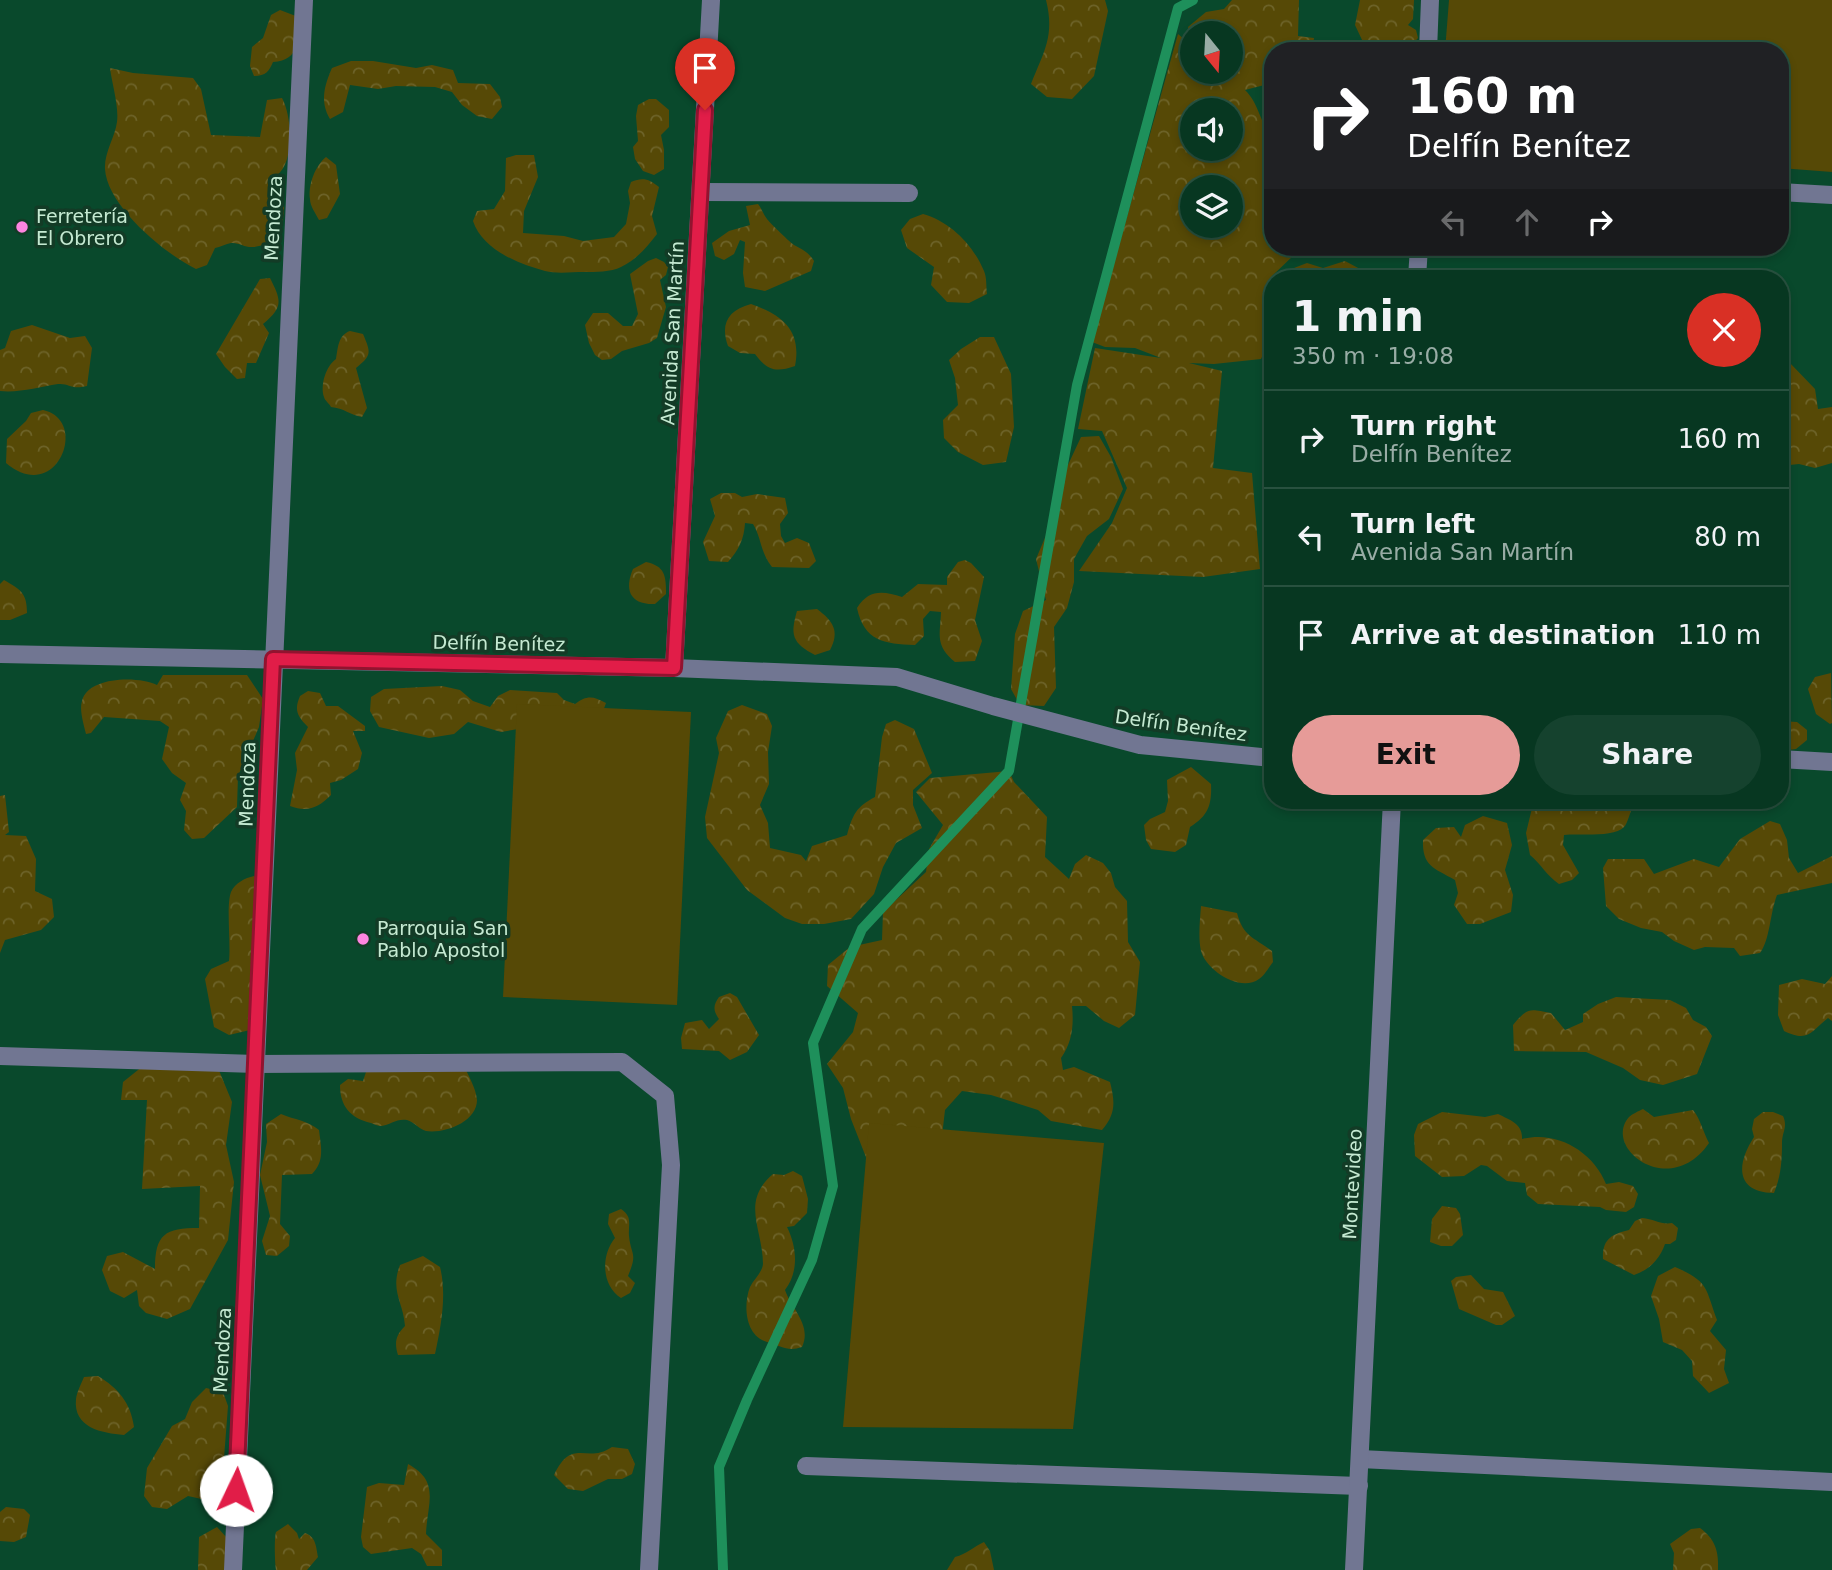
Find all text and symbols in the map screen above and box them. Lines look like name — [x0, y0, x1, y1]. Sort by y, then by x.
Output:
north arrow — [1180, 21, 1242, 84]
map controls — [1180, 21, 1243, 238]
pin — [675, 38, 735, 110]
icon: arrive — [686, 49, 724, 87]
text: 160 m — [1407, 68, 1577, 125]
icon: right — [1292, 70, 1383, 161]
button: sound — [1180, 98, 1243, 161]
text: Delfín Benítez — [1407, 127, 1631, 165]
street label: Mendoza — [260, 175, 286, 261]
button: layers — [1180, 175, 1243, 238]
icon: left — [1435, 203, 1473, 241]
icon: ahead — [1508, 203, 1546, 241]
icon: right — [1581, 203, 1619, 241]
place label: Ferretería El Obrero — [36, 205, 128, 249]
marker: Ferretería El Obrero — [14, 219, 30, 235]
street label: Avenida San Martín — [656, 240, 688, 426]
text: 1 min — [1292, 292, 1424, 341]
button: close — [1687, 293, 1761, 367]
text: 350 m · 19:08 — [1292, 343, 1454, 369]
text: Turn right — [1351, 411, 1496, 441]
icon: right — [1292, 420, 1330, 458]
text: 160 m — [1678, 424, 1761, 454]
text: Delfín Benítez — [1351, 441, 1512, 467]
text: Turn left — [1351, 509, 1475, 539]
icon: left — [1292, 518, 1330, 556]
text: 80 m — [1694, 522, 1761, 552]
text: Avenida San Martín — [1351, 539, 1574, 565]
icon: arrive — [1292, 616, 1330, 654]
text: Arrive at destination — [1351, 620, 1655, 650]
text: 110 m — [1678, 620, 1761, 650]
street label: Delfín Benítez — [432, 631, 566, 655]
street label: Delfín Benítez — [1114, 705, 1248, 745]
button: Exit — [1292, 715, 1520, 795]
button: Share — [1534, 715, 1761, 795]
street label: Mendoza — [235, 741, 259, 827]
place label: Parroquia San Pablo Apostol — [377, 917, 509, 961]
marker: Parroquia San Pablo Apostol — [355, 931, 371, 947]
street label: Montevideo — [1338, 1128, 1366, 1240]
street label: Mendoza — [209, 1307, 235, 1393]
position arrow — [199, 1453, 273, 1527]

